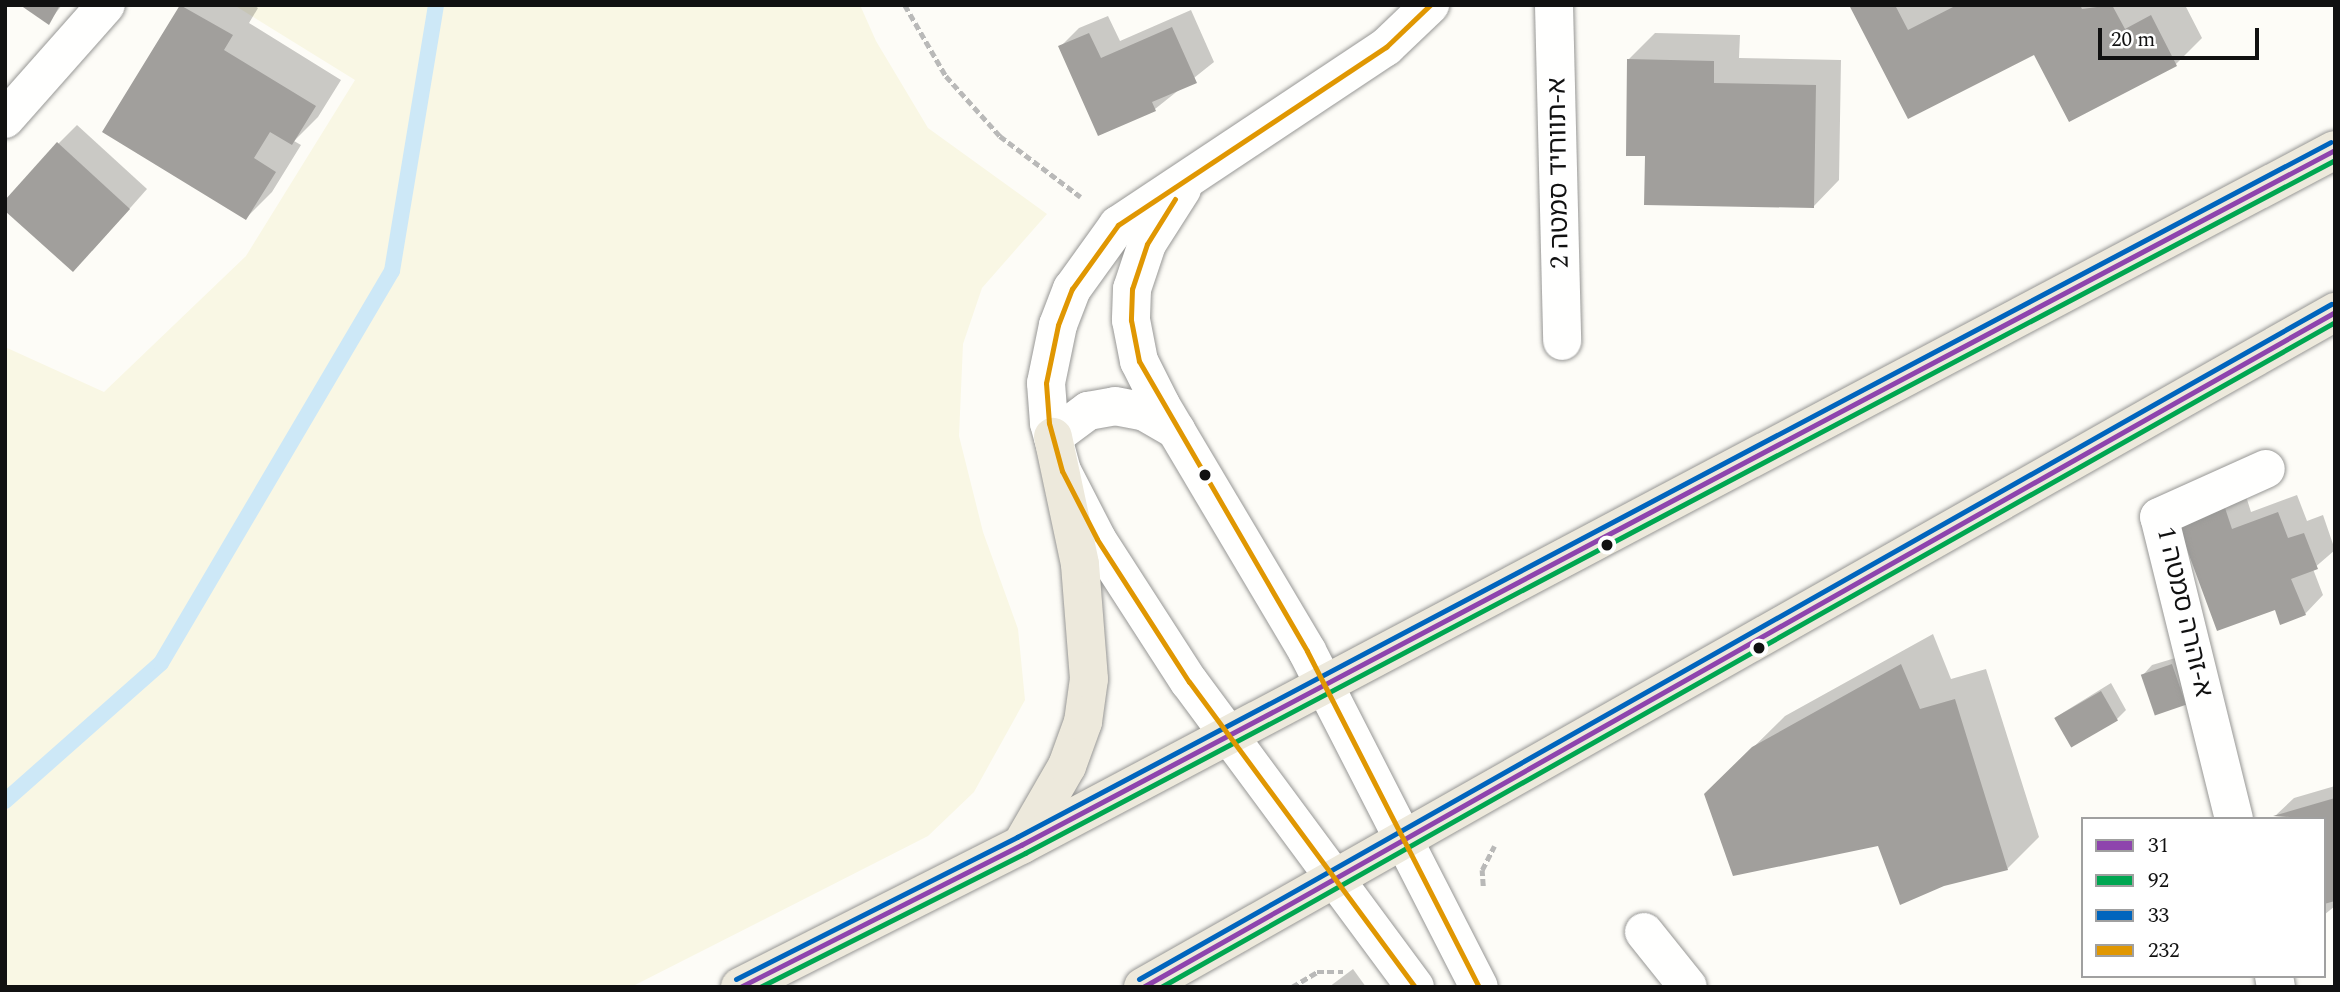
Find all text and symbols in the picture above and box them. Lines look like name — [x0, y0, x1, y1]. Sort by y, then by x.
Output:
scale bar — [2102, 14, 2263, 58]
text: 20 m — [2111, 24, 2155, 56]
street label: א-תווחיד סמטה 2 — [1542, 77, 1576, 269]
unlabelled marker — [1198, 468, 1212, 482]
street label: א-זהרה סמטה 1 — [2149, 524, 2219, 700]
unlabelled marker — [1600, 538, 1614, 552]
unlabelled marker — [1752, 641, 1766, 655]
legend — [2081, 817, 2326, 978]
text: 31 — [2148, 830, 2169, 862]
text: 92 — [2148, 865, 2169, 897]
text: 33 — [2148, 900, 2169, 932]
text: 232 — [2148, 935, 2180, 967]

